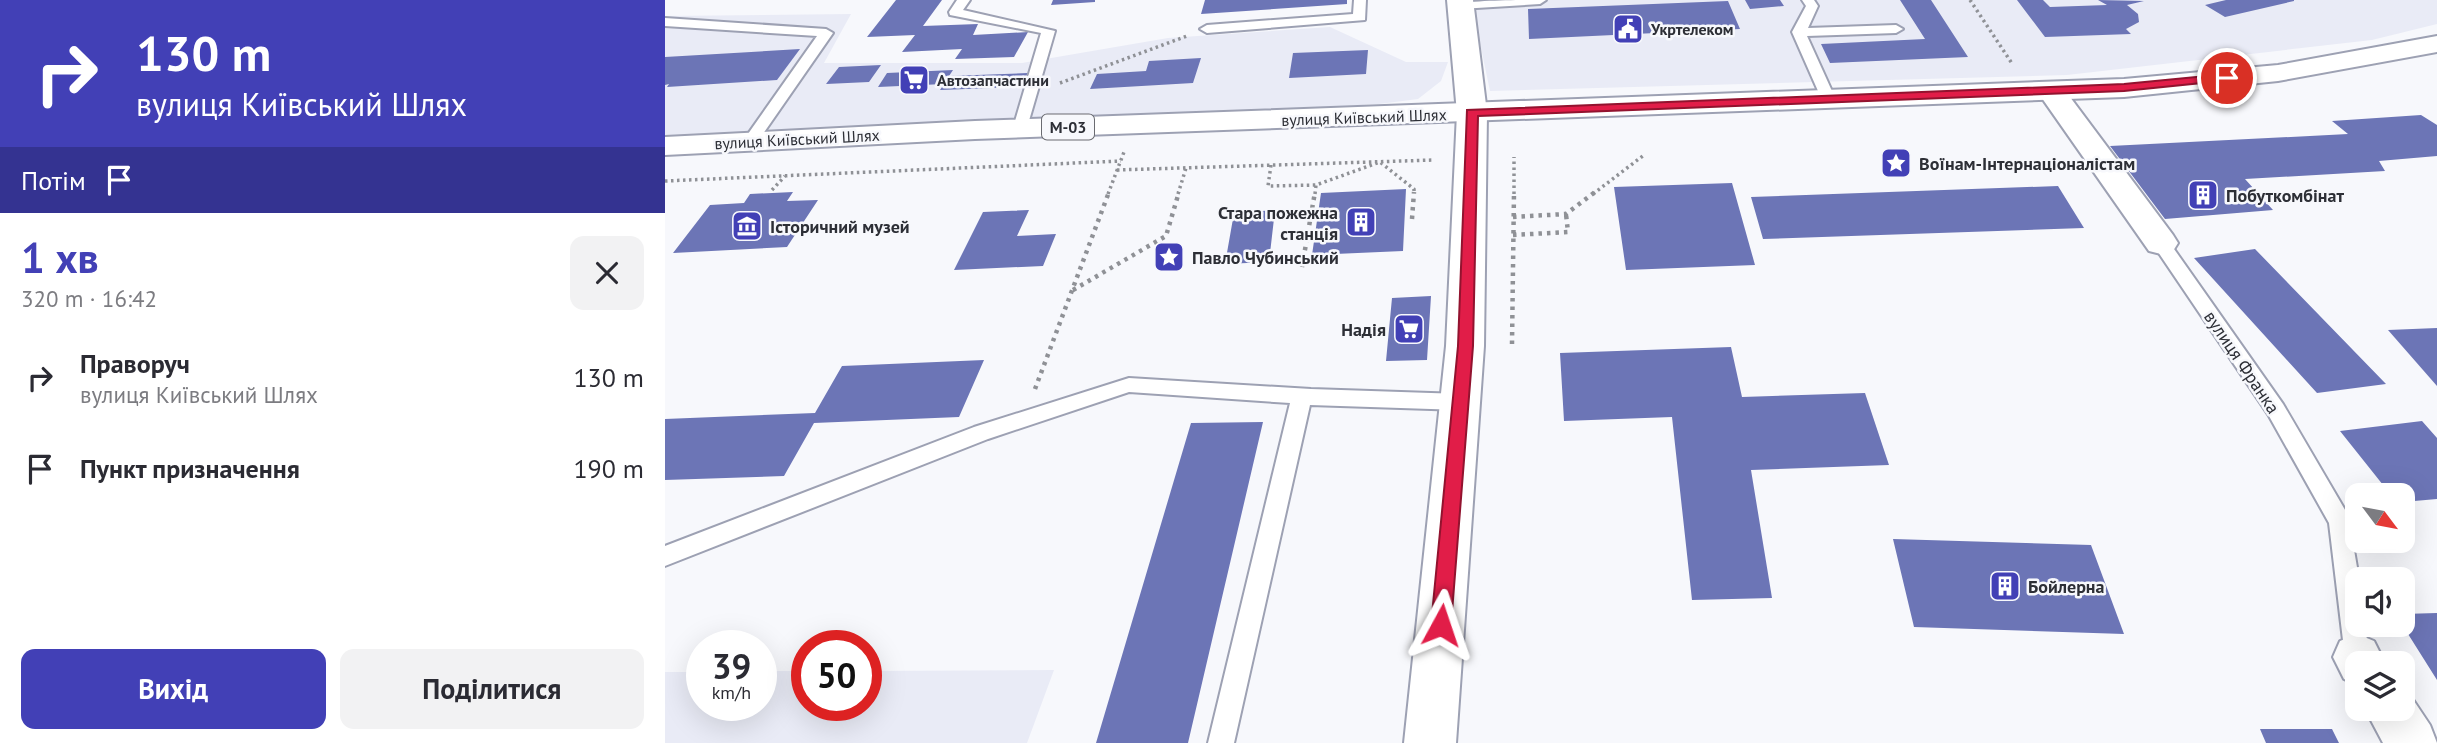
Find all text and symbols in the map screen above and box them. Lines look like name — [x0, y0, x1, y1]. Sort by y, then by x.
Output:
public building icon: Укртелеком — [1611, 12, 1645, 46]
place label: Укртелеком — [1650, 19, 1733, 39]
text: 130 m — [136, 21, 271, 85]
icon: right — [21, 28, 112, 119]
pin — [2197, 48, 2257, 108]
icon: arrive — [2208, 59, 2246, 97]
supermarket icon: Автозапчастини — [897, 63, 931, 97]
place label: Автозапчастини — [937, 70, 1049, 90]
text: вулиця Київський Шлях — [136, 83, 467, 125]
street label: вулиця Київський Шлях — [1281, 104, 1447, 130]
road number: М-03 — [1042, 114, 1094, 140]
street label: вулиця Київський Шлях — [714, 125, 880, 153]
place icon: Воїнам-Інтернаціоналістам — [1879, 146, 1913, 180]
place label: Воїнам-Інтернаціоналістам — [1919, 152, 2135, 175]
icon: arrive — [100, 161, 138, 199]
text: Потім — [21, 164, 86, 197]
building icon: Побуткомбінат — [2186, 178, 2220, 212]
place label: Побуткомбінат — [2226, 184, 2344, 207]
place label: Стара пожежна станція — [1218, 201, 1338, 245]
building icon: Стара пожежна станція — [1344, 205, 1378, 239]
museum icon: Історичний музей — [730, 209, 764, 243]
place label: Історичний музей — [770, 215, 910, 238]
text: 1 хв — [21, 230, 99, 285]
button: close — [570, 236, 644, 310]
place icon: Павло Чубинський — [1152, 240, 1186, 274]
place label: Павло Чубинський — [1192, 246, 1339, 269]
text: 320 m · 16:42 — [21, 284, 157, 313]
street label: вулиця Франка — [2199, 306, 2285, 418]
supermarket icon: Надія — [1392, 312, 1426, 346]
place label: Надія — [1341, 318, 1386, 341]
text: Праворуч — [80, 347, 190, 380]
icon: right — [21, 359, 59, 397]
text: 130 m — [573, 361, 644, 394]
text: вулиця Київський Шлях — [80, 380, 318, 409]
icon: arrive — [21, 450, 59, 488]
text: Пункт призначення — [80, 452, 300, 485]
text: 190 m — [573, 452, 644, 485]
north arrow — [2345, 483, 2415, 553]
map controls — [2345, 483, 2415, 721]
button: sound — [2345, 567, 2415, 637]
building icon: Бойлерна — [1988, 569, 2022, 603]
place label: Бойлерна — [2028, 575, 2105, 598]
position arrow — [1404, 588, 1478, 662]
speed limit sign: 50 — [791, 630, 882, 721]
text: 39 — [712, 643, 751, 689]
button: Вихід — [21, 649, 326, 729]
button: Поділитися — [340, 649, 644, 729]
button: layers — [2345, 651, 2415, 721]
text: km/h — [712, 681, 751, 704]

